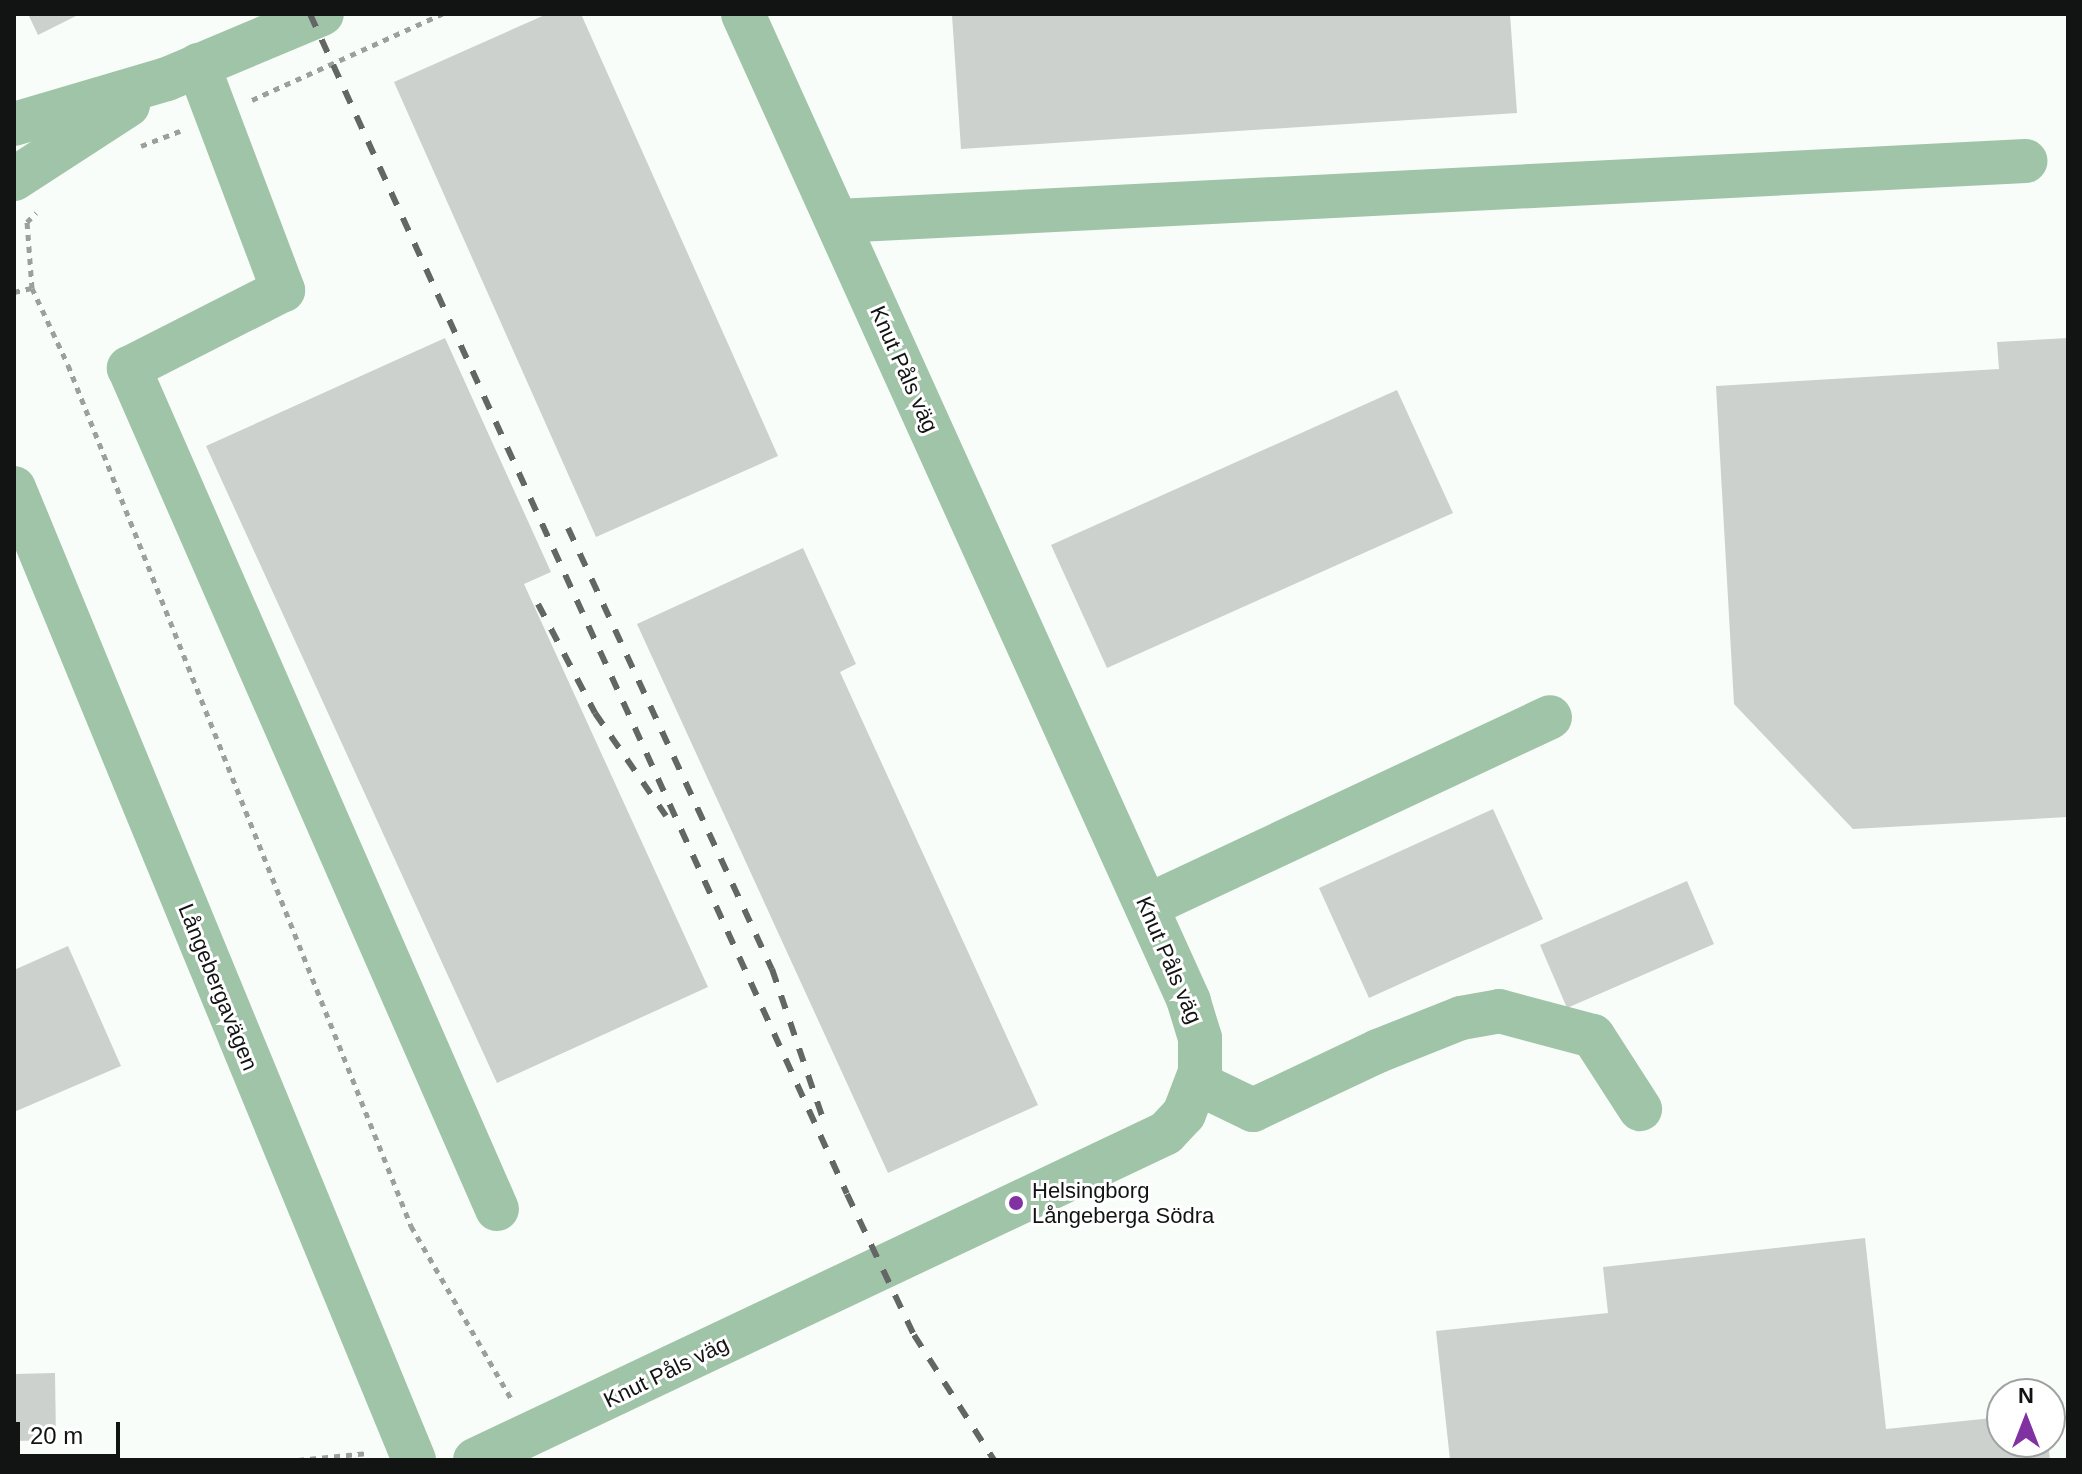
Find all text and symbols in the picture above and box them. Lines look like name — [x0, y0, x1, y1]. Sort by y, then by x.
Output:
street label: Knut Påls väg — [864, 302, 944, 436]
street label: Knut Påls väg — [1130, 892, 1208, 1028]
street label: Långebergavägen — [173, 900, 263, 1074]
place label: Helsingborg Långeberga Södra — [1032, 1177, 1214, 1228]
marker: Helsingborg Långeberga Södra — [1007, 1194, 1025, 1212]
street label: Knut Påls väg — [599, 1330, 733, 1414]
north arrow — [1986, 1378, 2066, 1458]
text: N — [2018, 1383, 2034, 1408]
scale bar — [20, 1406, 124, 1456]
text: 20 m — [30, 1422, 83, 1449]

